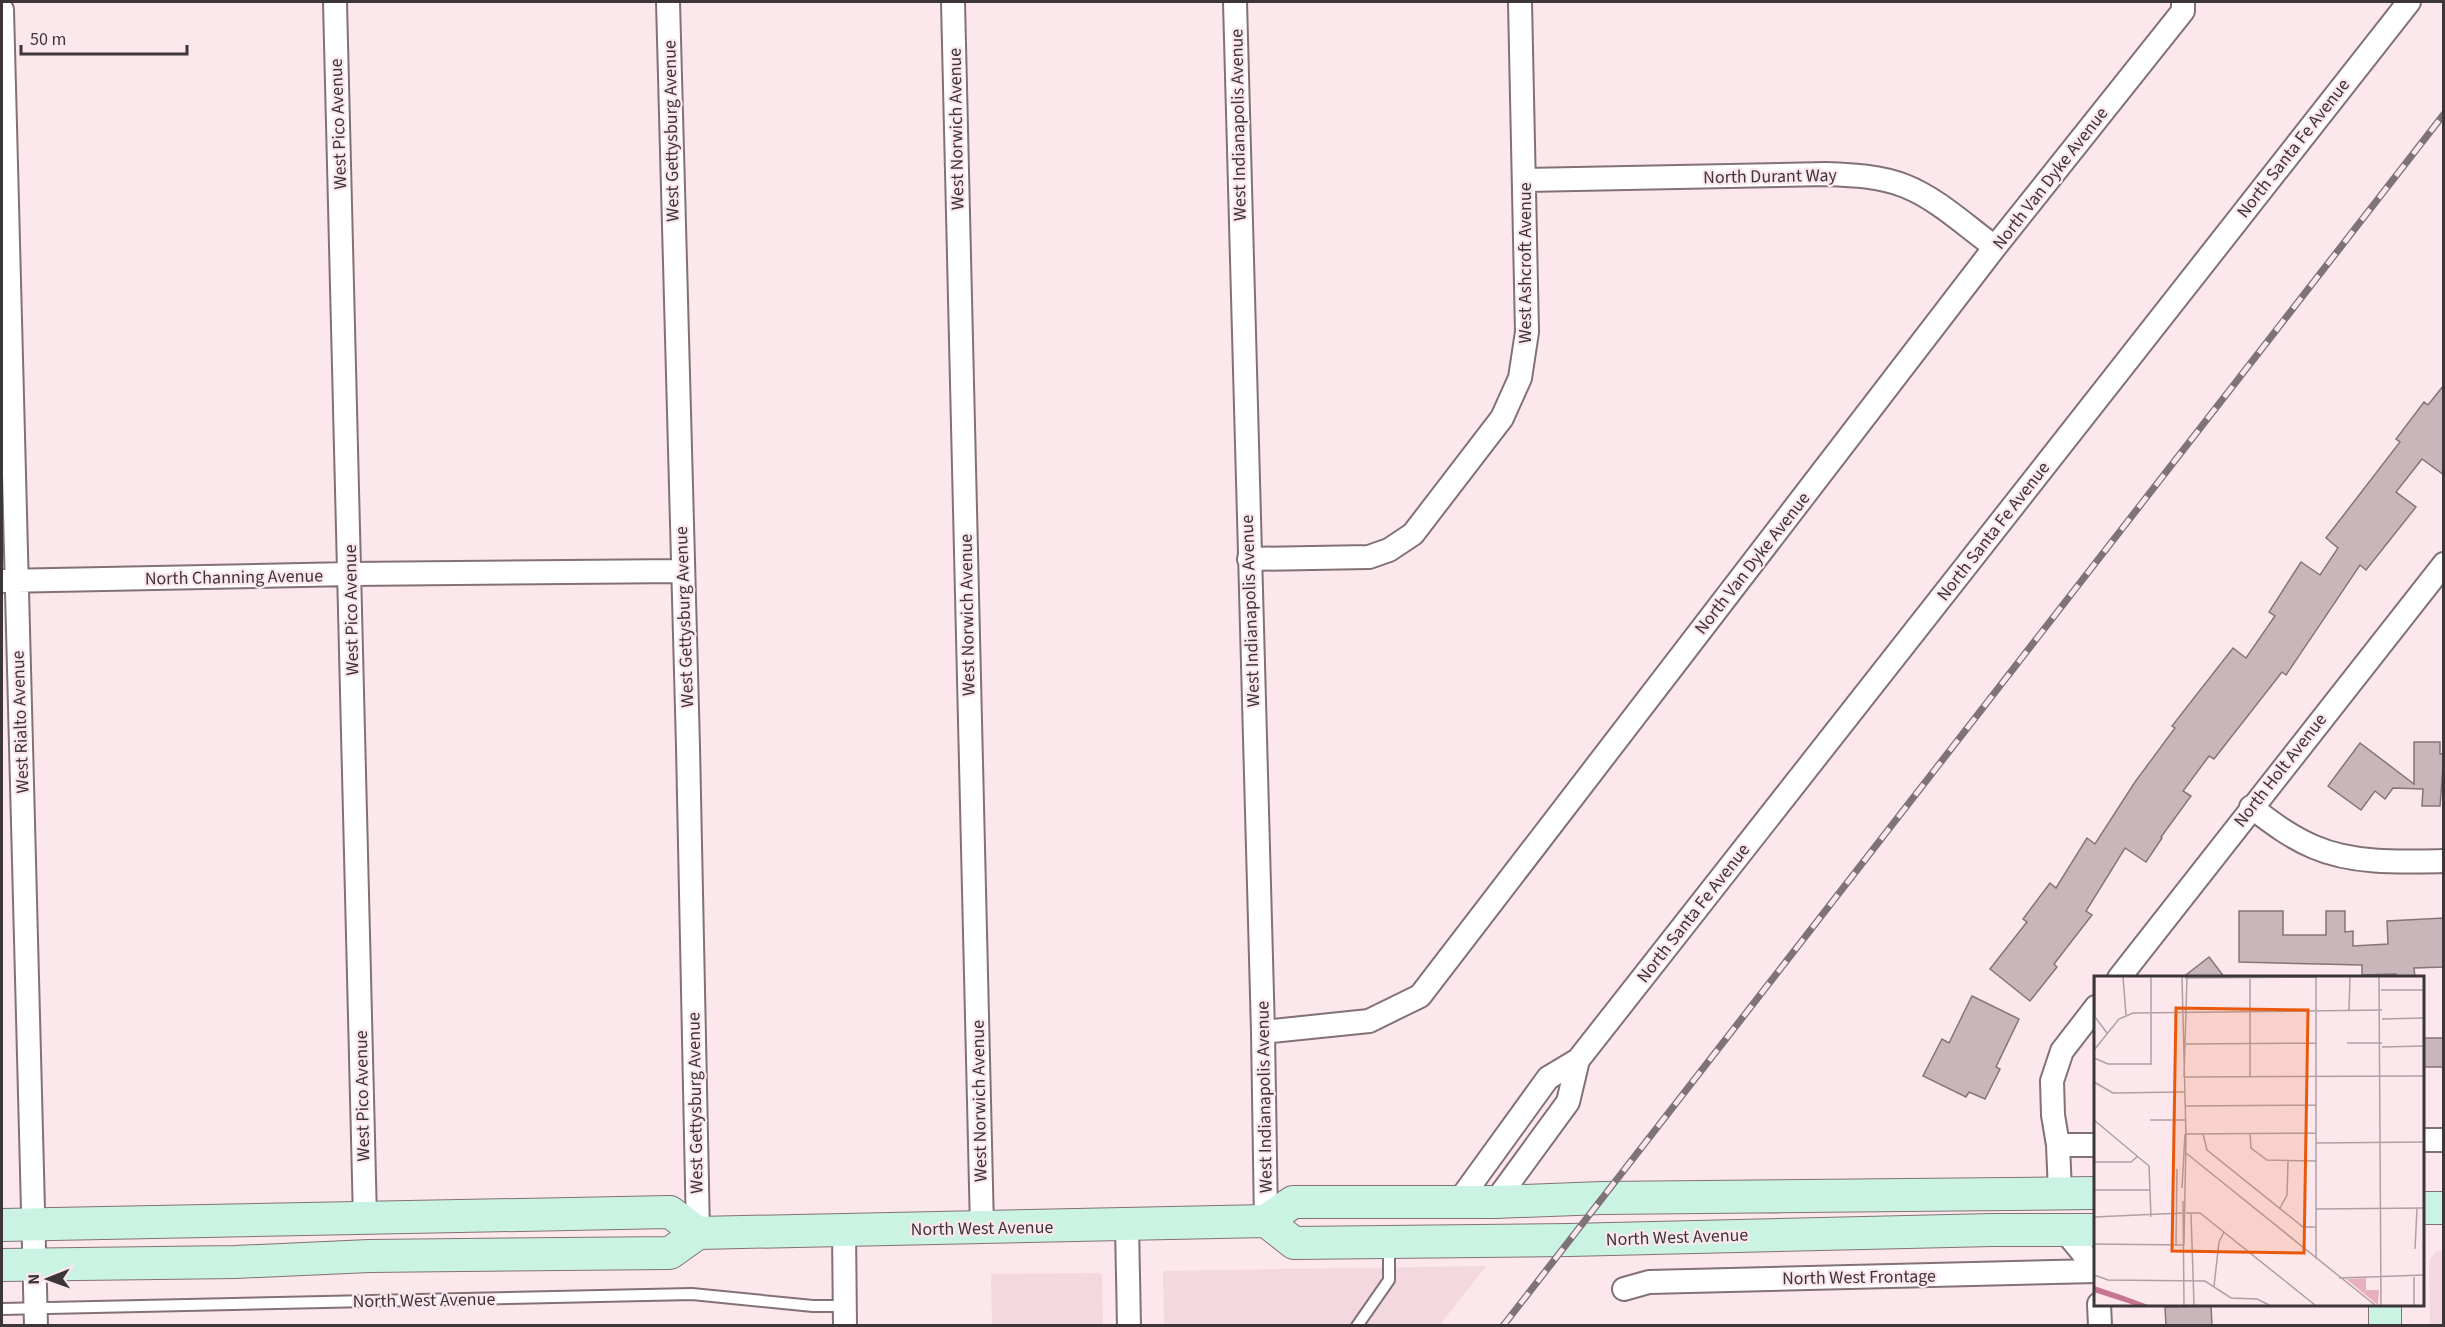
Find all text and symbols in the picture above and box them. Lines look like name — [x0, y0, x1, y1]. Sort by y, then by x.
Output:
scale bar — [21, 18, 188, 56]
text: 50 m — [30, 27, 66, 52]
street label: West Indianapolis Avenue — [1224, 29, 1253, 221]
street label: West Gettysburg Avenue — [657, 40, 686, 222]
street label: West Norwich Avenue — [943, 48, 970, 210]
street label: West Pico Avenue — [324, 58, 353, 190]
street label: North Santa Fe Avenue — [2231, 73, 2356, 223]
street label: North Van Dyke Avenue — [1987, 102, 2114, 255]
street label: North Durant Way — [1703, 163, 1838, 190]
street label: West Ashcroft Avenue — [1513, 182, 1538, 344]
street label: North Santa Fe Avenue — [1931, 456, 2056, 606]
street label: North Van Dyke Avenue — [1689, 487, 1816, 640]
street label: West Indianapolis Avenue — [1235, 514, 1266, 708]
street label: West Gettysburg Avenue — [669, 526, 700, 708]
street label: West Norwich Avenue — [954, 534, 981, 696]
street label: West Pico Avenue — [338, 544, 365, 676]
street label: North Channing Avenue — [145, 563, 323, 592]
street label: West Rialto Avenue — [6, 650, 35, 794]
street label: North Holt Avenue — [2228, 708, 2333, 833]
street label: North Santa Fe Avenue — [1631, 838, 1756, 988]
inset map — [2094, 976, 2424, 1306]
street label: West Indianapolis Avenue — [1250, 1001, 1279, 1193]
street label: West Gettysburg Avenue — [681, 1012, 710, 1194]
street label: West Norwich Avenue — [966, 1020, 993, 1182]
street label: West Pico Avenue — [349, 1030, 376, 1162]
street label: North West Avenue — [911, 1215, 1054, 1242]
street label: North West Avenue — [1605, 1223, 1749, 1252]
north arrow — [18, 1249, 78, 1309]
street label: North West Frontage — [1782, 1264, 1936, 1291]
text: N — [23, 1274, 45, 1285]
street label: North West Avenue — [353, 1287, 496, 1314]

